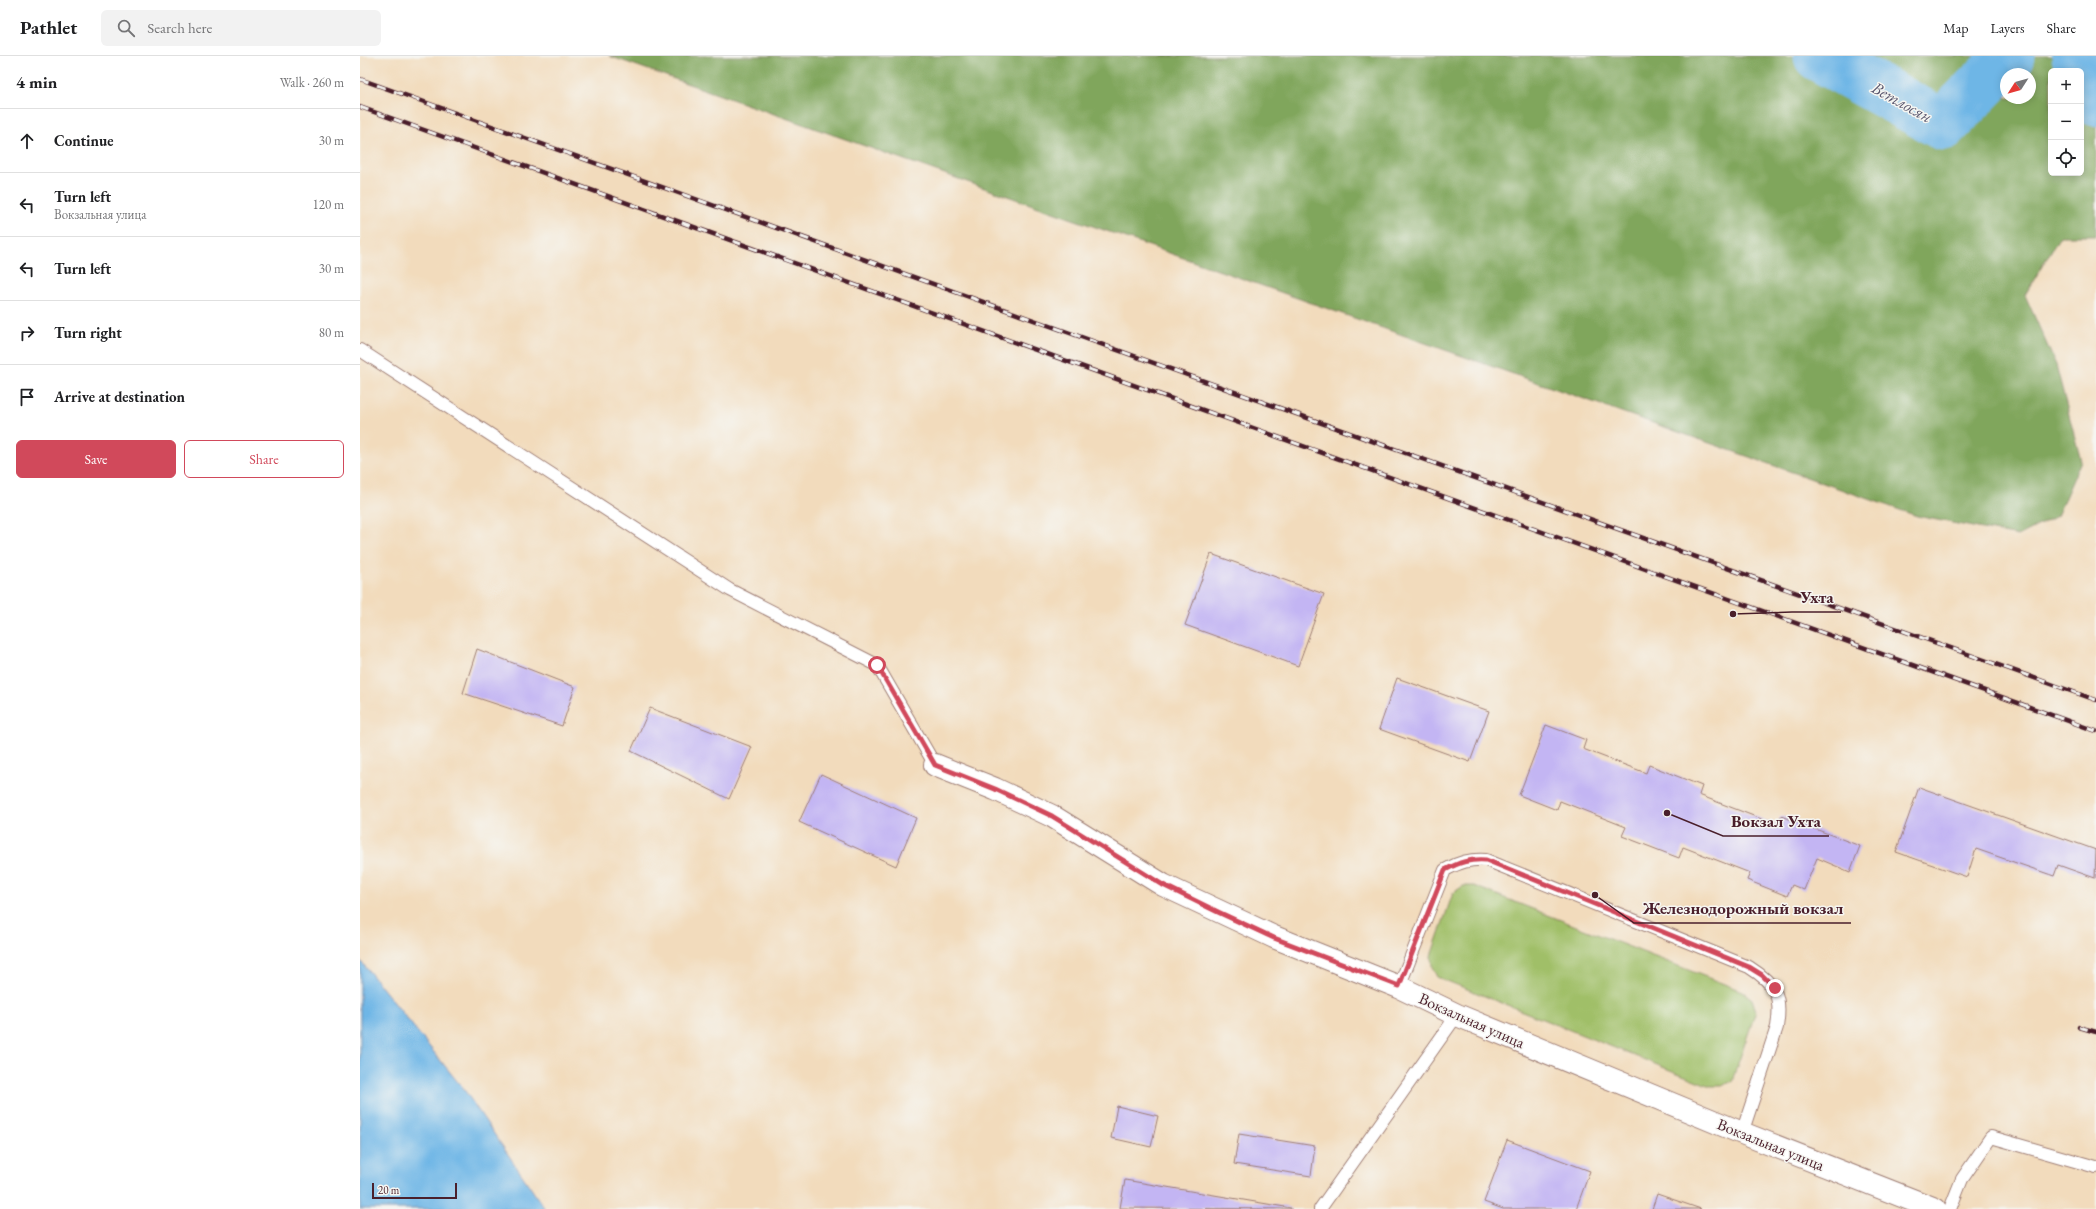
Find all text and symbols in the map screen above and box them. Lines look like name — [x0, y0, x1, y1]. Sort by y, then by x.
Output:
search box — [101, 10, 381, 46]
text: Pathlet — [20, 15, 77, 40]
icon: search — [115, 17, 137, 39]
text: Search here — [147, 18, 212, 37]
text: Map — [1943, 19, 1968, 37]
text: Layers — [1990, 19, 2025, 37]
text: Share — [2047, 19, 2076, 37]
north arrow — [2000, 68, 2036, 104]
map controls — [2048, 68, 2084, 176]
button: + — [2048, 68, 2084, 104]
text: 4 min — [16, 71, 57, 93]
text: Walk · 260 m — [280, 74, 344, 91]
water label: Ветлосян — [1867, 76, 1936, 128]
button: − — [2048, 104, 2084, 140]
icon: ahead — [16, 130, 38, 152]
text: Continue — [54, 131, 114, 150]
text: 30 m — [319, 132, 344, 149]
button: locate — [2048, 140, 2084, 176]
text: Turn left — [54, 187, 111, 206]
icon: left — [16, 194, 38, 216]
text: 120 m — [313, 196, 344, 213]
text: Вокзальная улица — [54, 206, 146, 223]
icon: left — [16, 258, 38, 280]
text: Turn left — [54, 259, 111, 278]
text: 30 m — [319, 260, 344, 277]
icon: right — [16, 322, 38, 344]
text: Turn right — [54, 323, 122, 342]
text: 80 m — [319, 324, 344, 341]
icon: arrive — [16, 386, 38, 408]
text: Arrive at destination — [54, 387, 185, 406]
button: Save — [16, 440, 176, 478]
button: Share — [184, 440, 344, 478]
callout: Ухта — [1792, 583, 1841, 612]
text: Ухта — [1799, 586, 1834, 608]
route start — [868, 656, 886, 674]
callout: Вокзал Ухта — [1723, 807, 1829, 836]
text: Вокзал Ухта — [1731, 810, 1822, 832]
callout: Железнодорожный вокзал — [1634, 894, 1851, 923]
text: Железнодорожный вокзал — [1642, 897, 1844, 919]
route end — [1766, 979, 1784, 997]
street label: Вокзальная улица — [1416, 988, 1529, 1053]
street label: Вокзальная улица — [1714, 1113, 1828, 1176]
scale bar — [372, 1181, 457, 1200]
text: 20 m — [378, 1183, 399, 1197]

